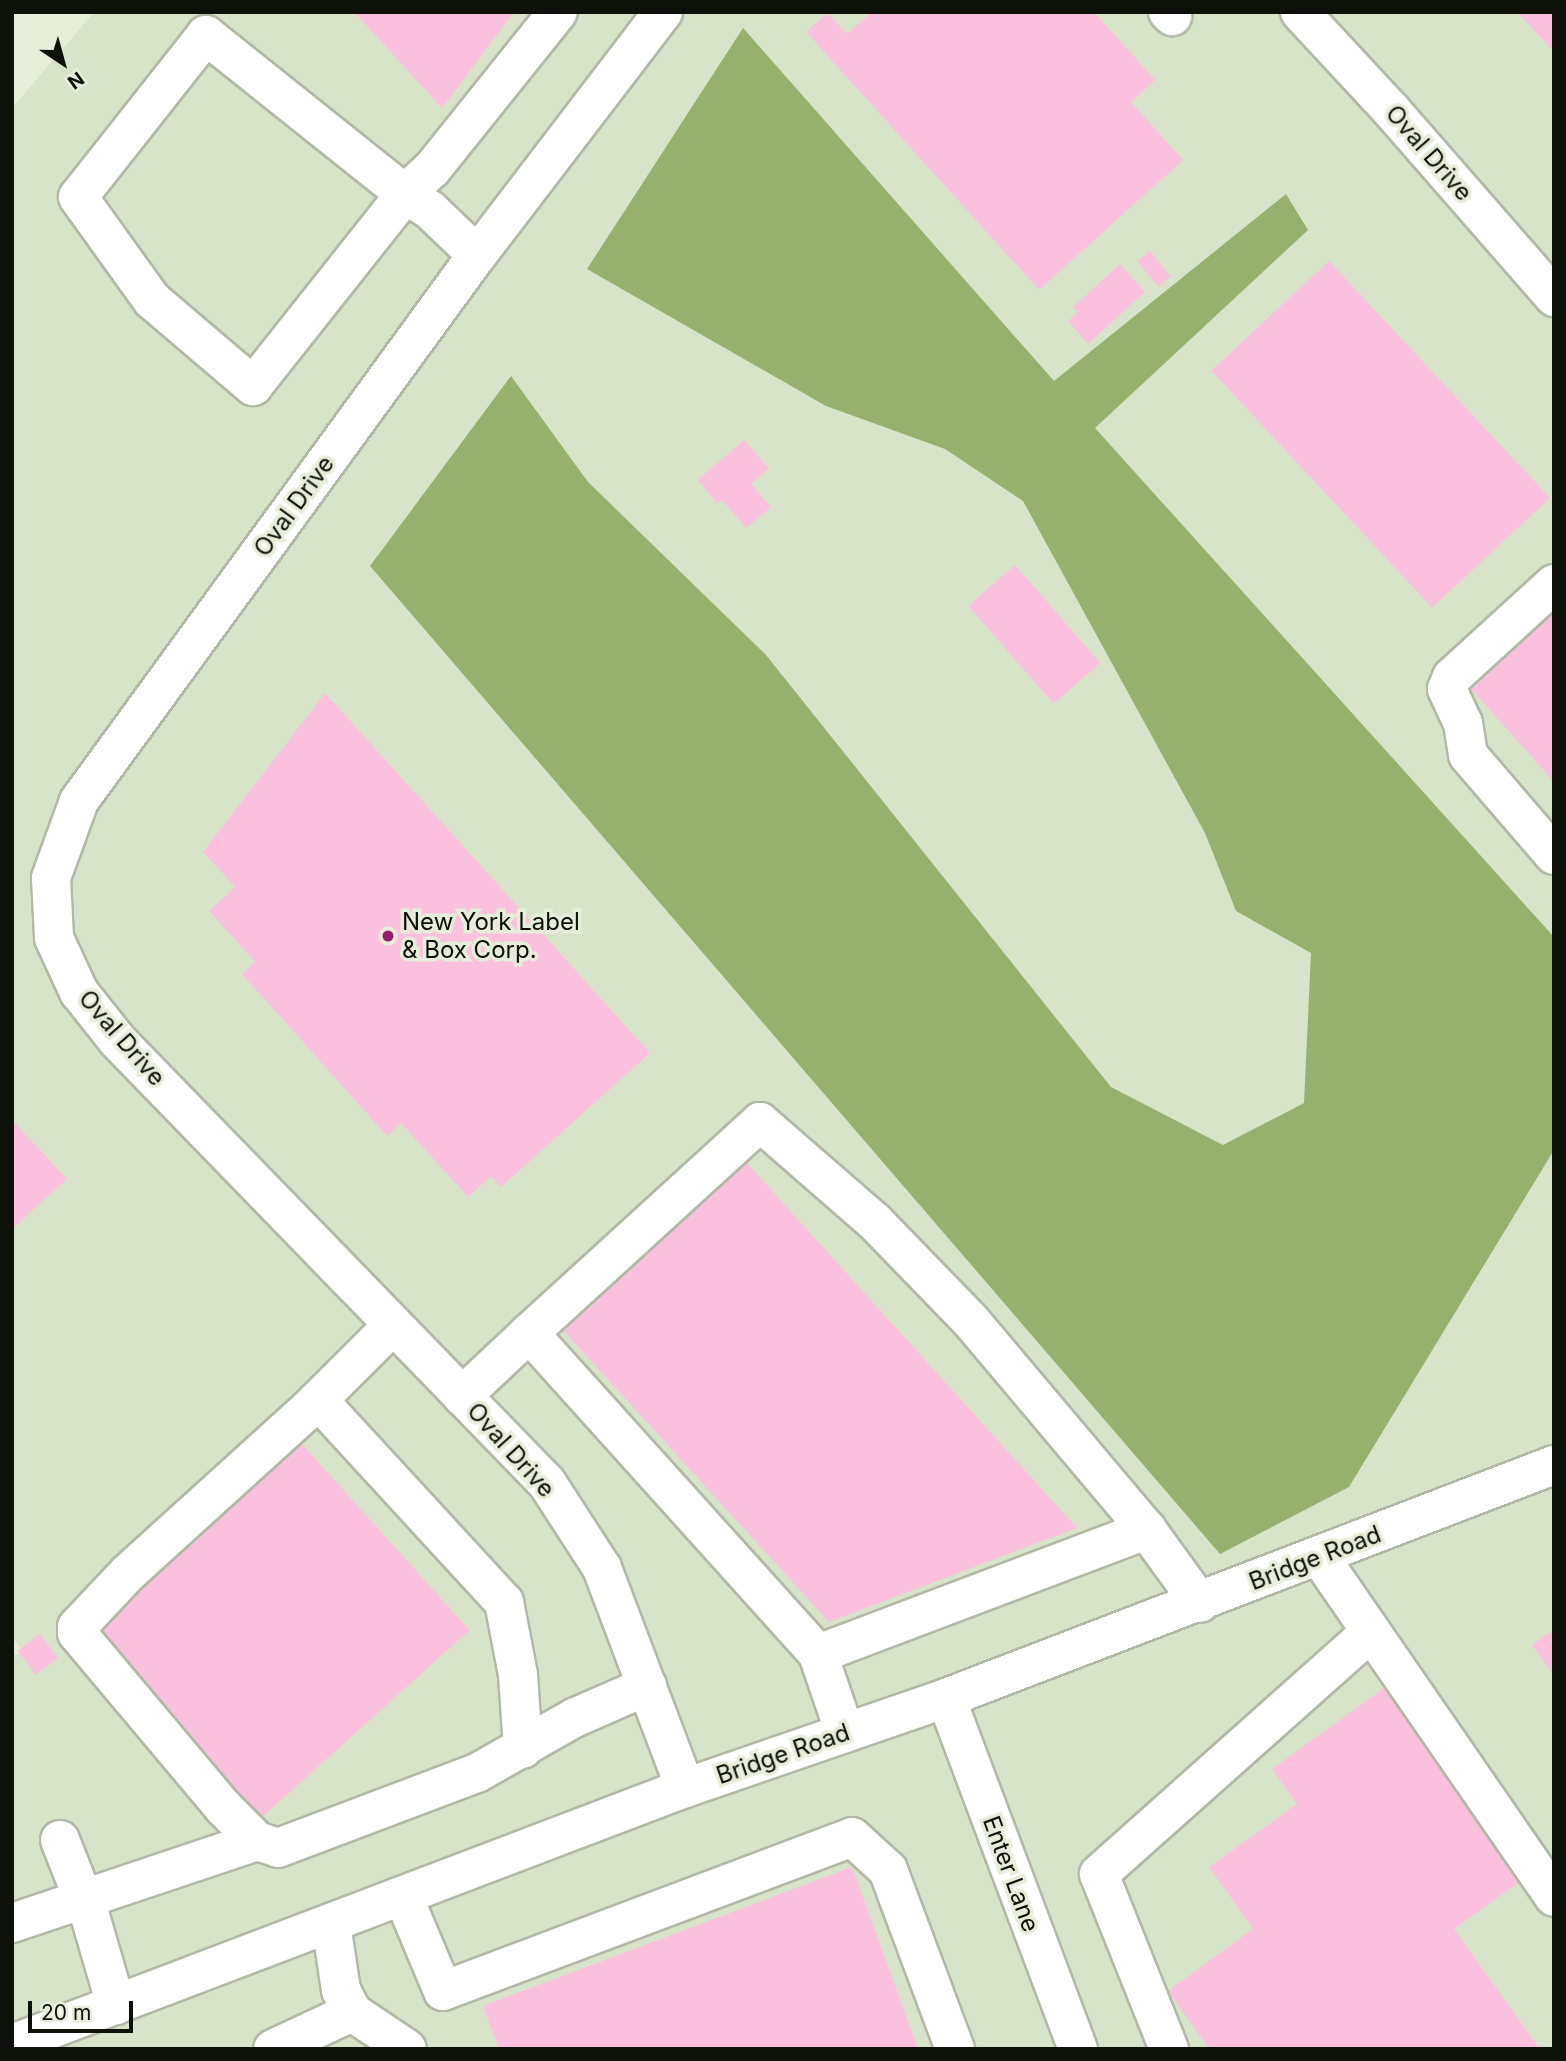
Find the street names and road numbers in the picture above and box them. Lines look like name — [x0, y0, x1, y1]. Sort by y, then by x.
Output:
street label: Oval Drive — [1380, 99, 1478, 207]
street label: Oval Drive — [248, 450, 340, 562]
street label: Oval Drive — [73, 984, 171, 1092]
street label: Oval Drive — [461, 1397, 561, 1503]
street label: Bridge Road — [1245, 1520, 1385, 1596]
street label: Bridge Road — [713, 1718, 853, 1790]
street label: Enter Lane — [977, 1812, 1045, 1936]

